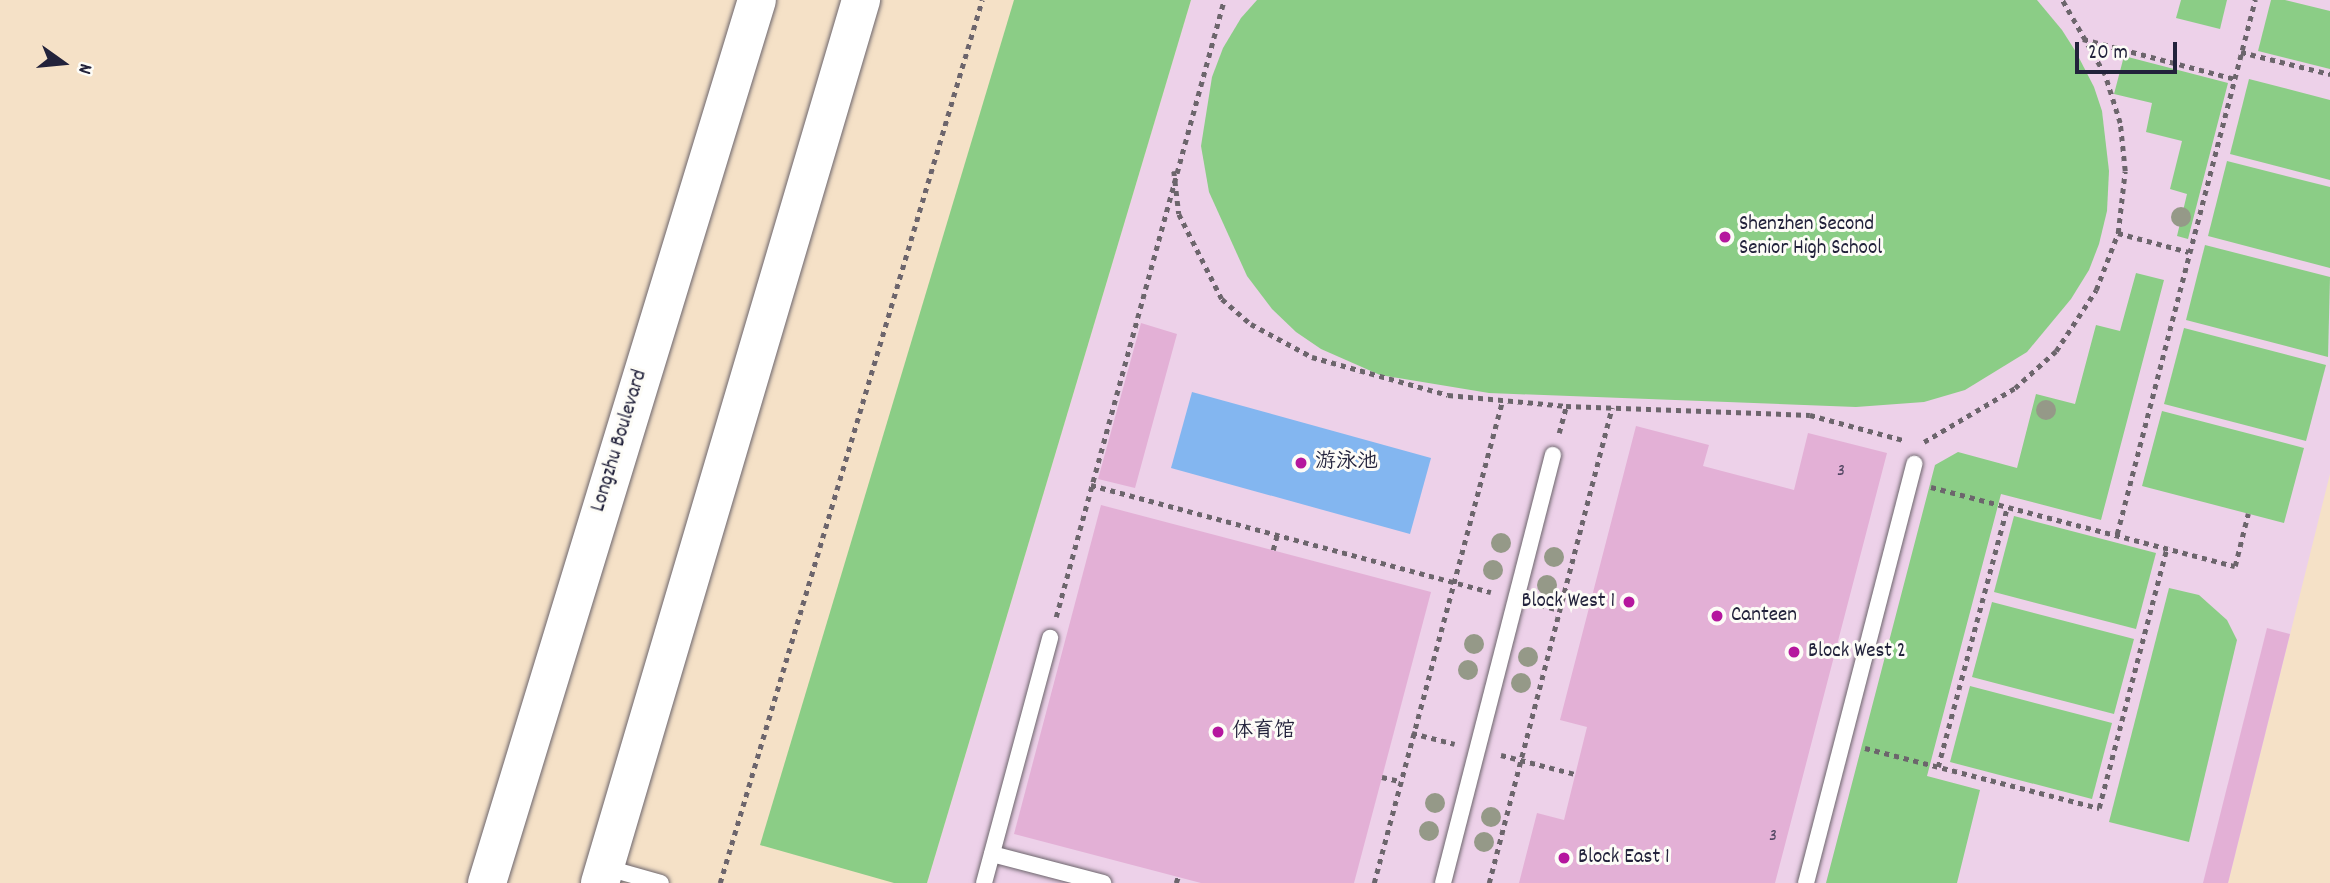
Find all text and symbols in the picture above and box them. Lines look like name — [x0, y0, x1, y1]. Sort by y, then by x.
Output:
north arrow — [28, 28, 98, 98]
scale bar — [2078, 28, 2180, 72]
text: 20 m — [2088, 39, 2128, 69]
text: N — [70, 61, 98, 77]
place label: Shenzhen Second Senior High School — [1739, 212, 1882, 262]
marker: Shenzhen Second Senior High School — [1717, 229, 1733, 245]
street label: Longzhu Boulevard — [586, 367, 654, 515]
place label: 游泳池 — [1315, 450, 1378, 476]
marker: 游泳池 — [1293, 455, 1309, 471]
house number: 3 — [1837, 461, 1845, 483]
place label: Block West 1 — [1522, 589, 1615, 615]
marker: Block West 1 — [1621, 594, 1637, 610]
place label: Canteen — [1731, 603, 1797, 629]
marker: Canteen — [1709, 608, 1725, 624]
place label: Block West 2 — [1808, 639, 1906, 665]
marker: Block West 2 — [1786, 644, 1802, 660]
place label: 体育馆 — [1232, 719, 1295, 745]
marker: 体育馆 — [1210, 724, 1226, 740]
house number: 3 — [1769, 826, 1777, 848]
place label: Block East 1 — [1578, 845, 1670, 871]
marker: Block East 1 — [1556, 850, 1572, 866]

